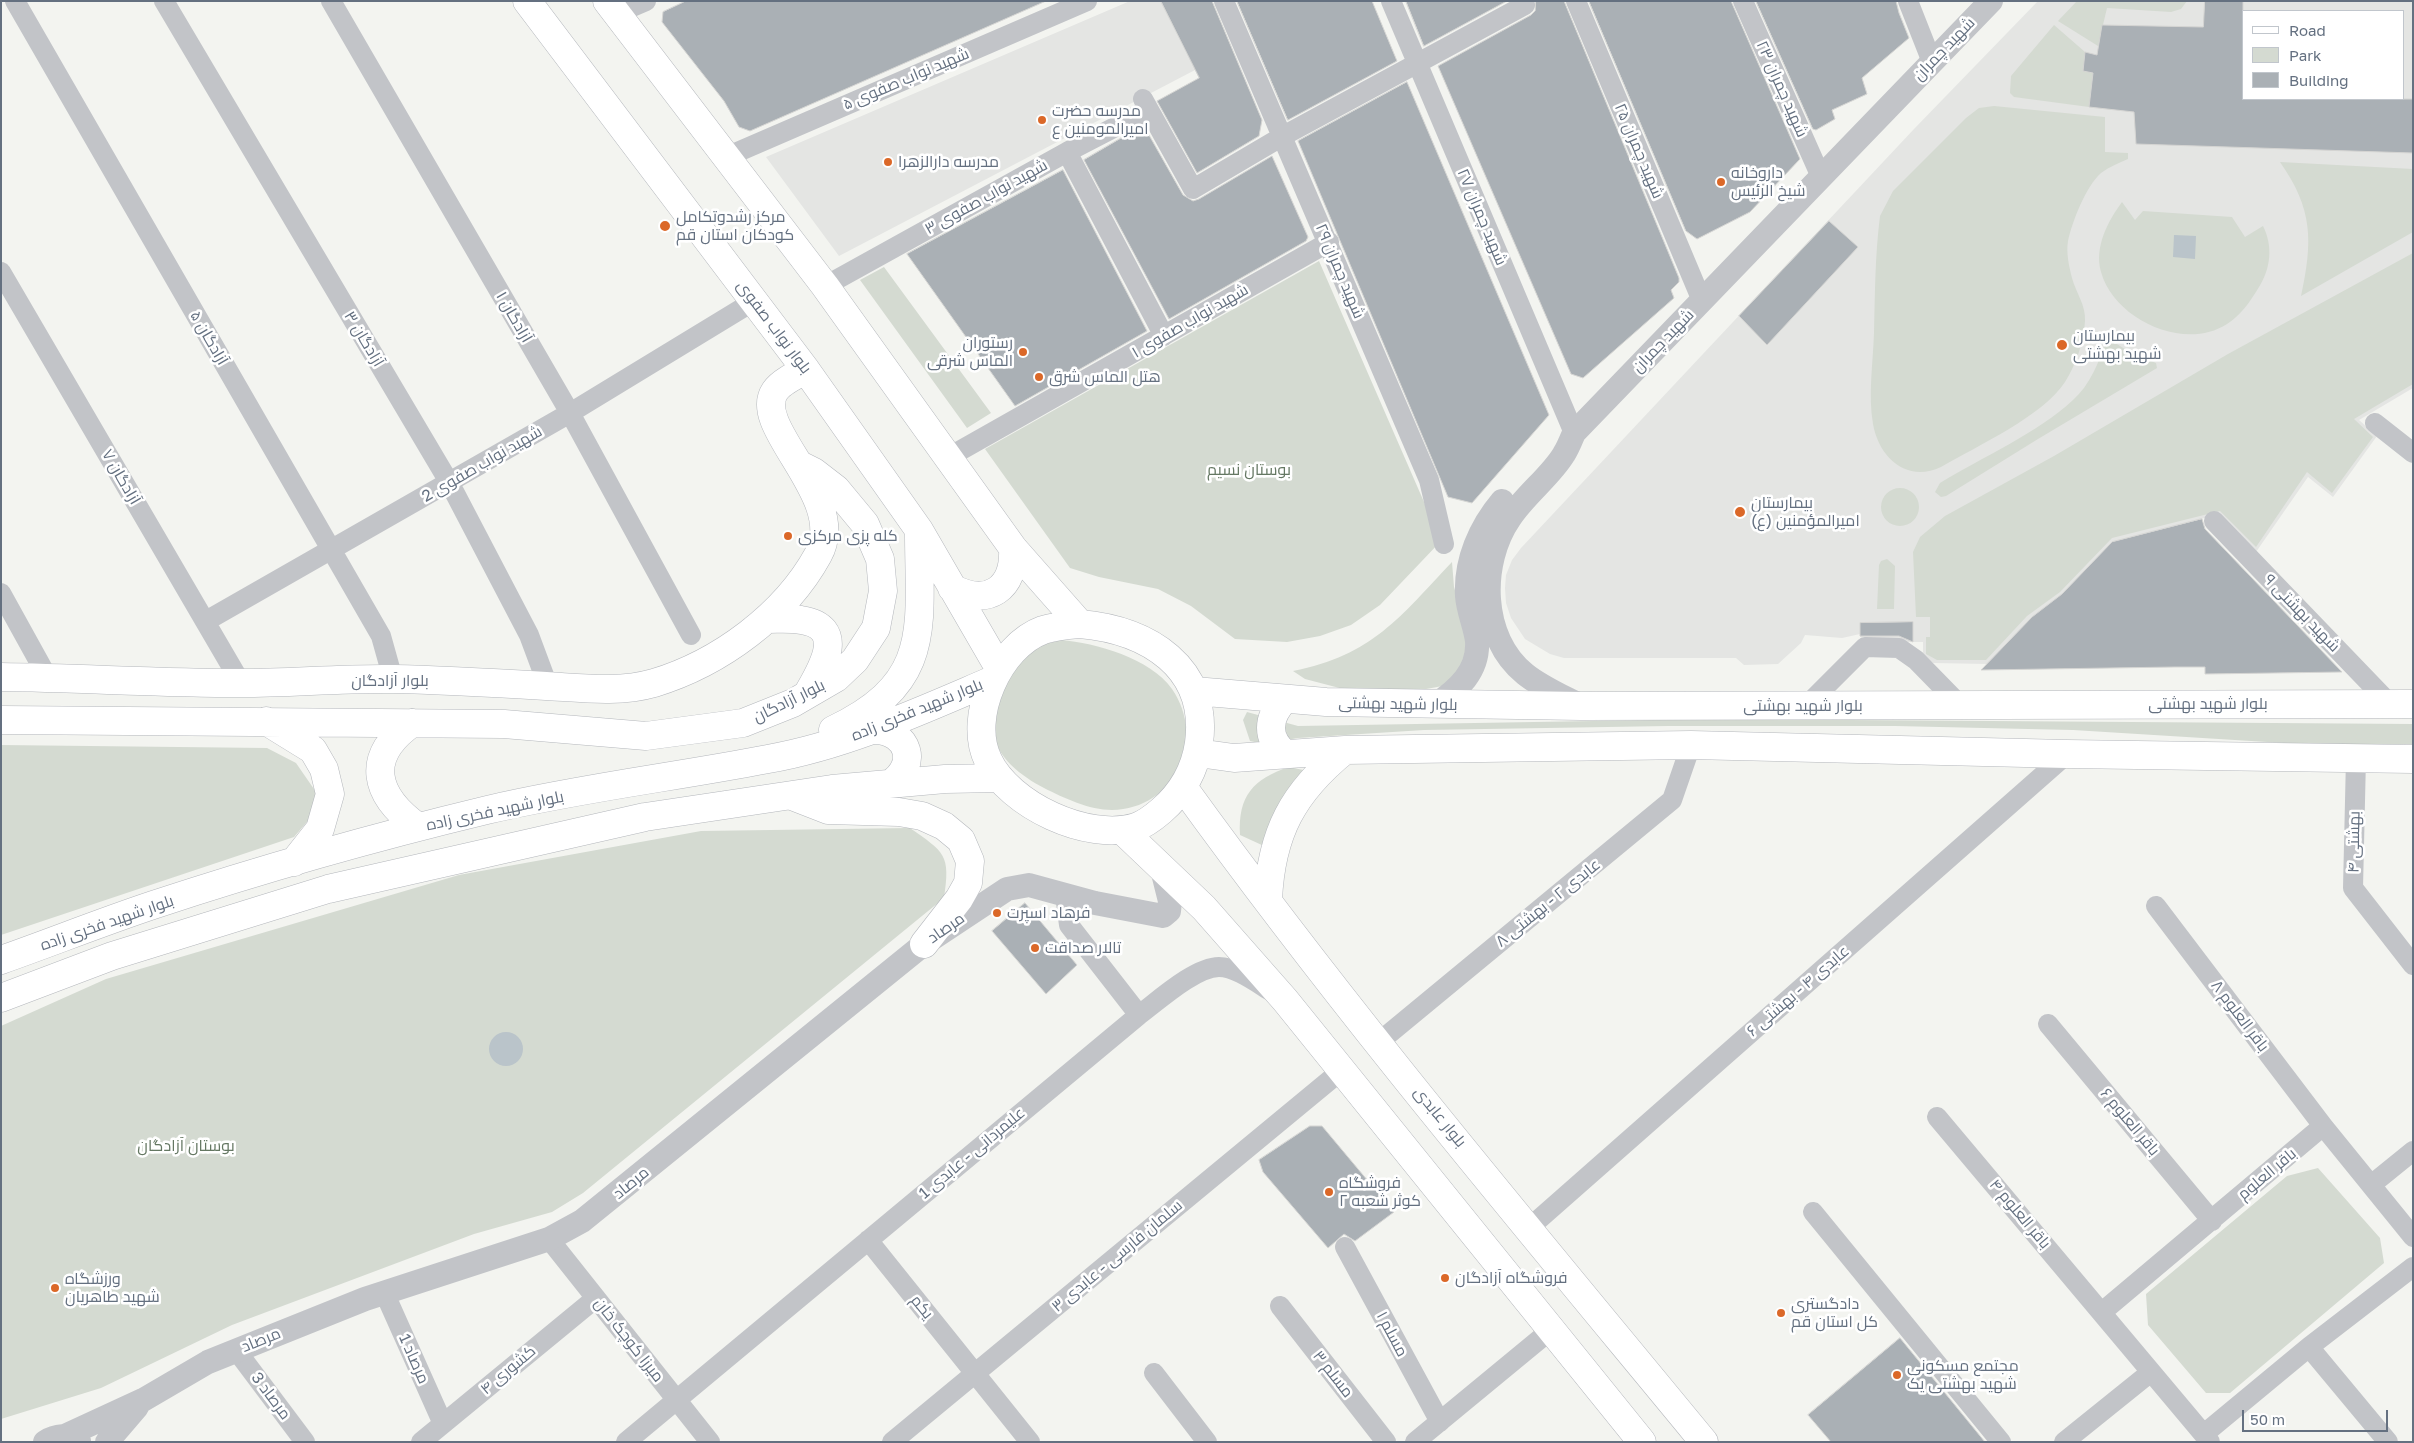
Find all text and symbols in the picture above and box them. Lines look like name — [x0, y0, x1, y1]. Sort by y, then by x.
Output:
legend — [2242, 10, 2404, 100]
street label: شهید چمران — [1909, 13, 1979, 85]
text: Road — [2289, 21, 2326, 39]
street label: شهید چمران ۲۳ — [1752, 38, 1812, 140]
street label: شهید نواب صفوی ۵ — [840, 44, 972, 114]
text: Park — [2289, 46, 2321, 64]
text: Building — [2289, 71, 2349, 89]
street label: شهید چمران ۲۵ — [1610, 100, 1668, 202]
place label: مدرسه حضرت امیرالمومنین ع — [1052, 101, 1149, 139]
marker: مدرسه حضرت امیرالمومنین ع — [1036, 114, 1048, 126]
place label: مدرسه دارالزهرا — [898, 152, 999, 172]
street label: شهید نواب صفوی ۳ — [921, 155, 1051, 239]
marker: مدرسه دارالزهرا — [882, 156, 894, 168]
place label: داروخانه شیخ الرئیس — [1731, 163, 1805, 201]
street label: شهید چمران ۲۷ — [1453, 166, 1511, 268]
marker: داروخانه شیخ الرئیس — [1715, 176, 1727, 188]
place label: مرکز رشدوتکامل کودکان استان قم — [676, 207, 794, 245]
marker: مرکز رشدوتکامل کودکان استان قم — [658, 219, 672, 233]
street label: شهید چمران ۲۹ — [1311, 221, 1369, 321]
street label: بلوار نواب صفوی — [733, 276, 815, 378]
street label: شهید نواب صفوی ۱ — [1128, 280, 1252, 362]
street label: آزادگان ۱ — [492, 288, 536, 346]
street label: شهید چمران — [1628, 305, 1698, 377]
street label: آزادگان ۵ — [186, 307, 232, 369]
street label: آزادگان ۳ — [340, 308, 388, 370]
place label: بیمارستان شهید بهشتی — [2073, 326, 2161, 364]
place label: رستوران الماس شرقی — [927, 333, 1013, 371]
marker: بیمارستان شهید بهشتی — [2055, 338, 2069, 352]
marker: رستوران الماس شرقی — [1017, 346, 1029, 358]
place label: هتل الماس شرق — [1049, 367, 1161, 387]
marker: هتل الماس شرق — [1033, 371, 1045, 383]
street label: شهید نواب صفوی 2 — [418, 422, 546, 506]
street label: آزادگان ۷ — [98, 446, 144, 508]
park label: بوستان نسیم — [1207, 460, 1291, 480]
place label: بیمارستان امیرالمؤمنین (ع) — [1751, 493, 1860, 531]
marker: بیمارستان امیرالمؤمنین (ع) — [1733, 505, 1747, 519]
place label: کله پزی مرکزی — [798, 526, 898, 546]
marker: کله پزی مرکزی — [782, 530, 794, 542]
street label: شهید بهشتی ۹ — [2260, 570, 2344, 656]
street label: بلوار آزادگان — [351, 671, 429, 691]
street label: بلوار آزادگان — [750, 675, 828, 727]
street label: بلوار شهید فخری زاده — [848, 675, 986, 745]
street label: بلوار شهید بهشتی — [1338, 693, 1458, 715]
street label: بلوار شهید بهشتی — [2148, 694, 2268, 714]
street label: بلوار شهید بهشتی — [1743, 696, 1863, 716]
street label: بلوار شهید فخری زاده — [424, 787, 566, 835]
street label: بهشتی ۴ — [2344, 811, 2364, 873]
street label: عابدی ۲ - بهشتی ۸ — [1492, 855, 1604, 951]
street label: بلوار شهید فخری زاده — [38, 891, 176, 955]
place label: فرهاد اسپرت — [1007, 903, 1090, 923]
marker: فرهاد اسپرت — [991, 907, 1003, 919]
street label: مرصاد — [924, 908, 968, 948]
place label: تالار صداقت — [1045, 938, 1121, 958]
street label: عابدی ۴ - بهشتی ۶ — [1743, 941, 1853, 1041]
marker: تالار صداقت — [1029, 942, 1041, 954]
street label: باقر العلوم ۸ — [2207, 976, 2273, 1056]
street label: بلوار عابدی — [1410, 1083, 1470, 1151]
street label: باقر العلوم ۶ — [2096, 1084, 2164, 1160]
street label: علیمردانی - عابدی 1 — [915, 1103, 1029, 1203]
park label: بوستان آزادگان — [137, 1136, 235, 1156]
street label: باقر العلوم — [2234, 1144, 2300, 1204]
street label: مرصاد — [609, 1163, 653, 1203]
place label: فروشگاه کوثر شعبه ۲ — [1339, 1173, 1421, 1211]
street label: باقر العلوم ۴ — [1985, 1175, 2055, 1253]
marker: فروشگاه کوثر شعبه ۲ — [1323, 1186, 1335, 1198]
street label: سلمان فارسی - عابدی ۳ — [1048, 1196, 1186, 1316]
place label: فروشگاه آزادگان — [1455, 1268, 1568, 1288]
place label: ورزشگاه شهید طاهریان — [65, 1269, 160, 1307]
marker: فروشگاه آزادگان — [1439, 1272, 1451, 1284]
marker: ورزشگاه شهید طاهریان — [49, 1282, 61, 1294]
street label: یکم — [907, 1291, 937, 1323]
street label: میرزا کوچک خان — [590, 1294, 668, 1386]
place label: دادگستری کل استان قم — [1791, 1294, 1878, 1332]
marker: دادگستری کل استان قم — [1775, 1307, 1787, 1319]
street label: مسلم ۱ — [1372, 1308, 1412, 1360]
street label: مرصاد — [239, 1323, 283, 1357]
street label: مرصاد 1 — [395, 1331, 433, 1387]
street label: کشوری ۴ — [476, 1341, 540, 1399]
street label: مسلم ۳ — [1309, 1347, 1357, 1401]
place label: مجتمع مسکونی شهید بهشتی یک — [1907, 1356, 2019, 1394]
street label: مرصاد 3 — [247, 1369, 295, 1423]
marker: مجتمع مسکونی شهید بهشتی یک — [1891, 1369, 1903, 1381]
scale bar — [2244, 1400, 2390, 1432]
text: 50 m — [2250, 1410, 2285, 1428]

